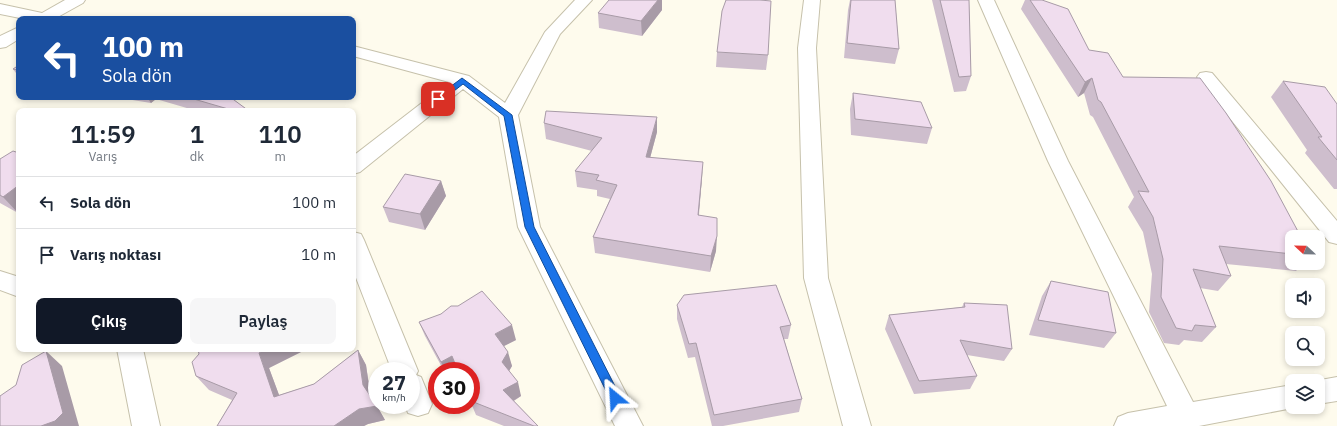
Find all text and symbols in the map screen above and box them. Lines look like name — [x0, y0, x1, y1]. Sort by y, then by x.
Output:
text: 100 m — [102, 28, 184, 65]
icon: left — [36, 32, 88, 84]
text: Sola dön — [102, 64, 172, 87]
pin — [421, 82, 455, 116]
icon: arrive — [427, 88, 449, 110]
text: 11:59 — [70, 118, 136, 150]
text: 1 — [190, 118, 204, 150]
text: 110 — [259, 118, 302, 150]
text: Varış — [89, 148, 117, 165]
text: dk — [190, 148, 204, 165]
text: m — [274, 148, 286, 165]
icon: left — [36, 192, 58, 214]
text: Sola dön — [70, 193, 131, 212]
text: 100 m — [292, 193, 336, 212]
north arrow — [1285, 230, 1325, 270]
map controls — [1285, 230, 1325, 414]
icon: arrive — [36, 244, 58, 266]
text: Varış noktası — [70, 245, 161, 264]
text: 10 m — [301, 245, 336, 264]
button: sound — [1285, 278, 1325, 318]
button: Çıkış — [36, 298, 182, 344]
button: Paylaş — [190, 298, 336, 344]
button: search — [1285, 326, 1325, 366]
speed limit sign: 30 — [428, 362, 480, 414]
text: 27 — [382, 369, 406, 396]
button: layers — [1285, 374, 1325, 414]
position arrow — [594, 377, 636, 419]
text: km/h — [382, 391, 406, 404]

